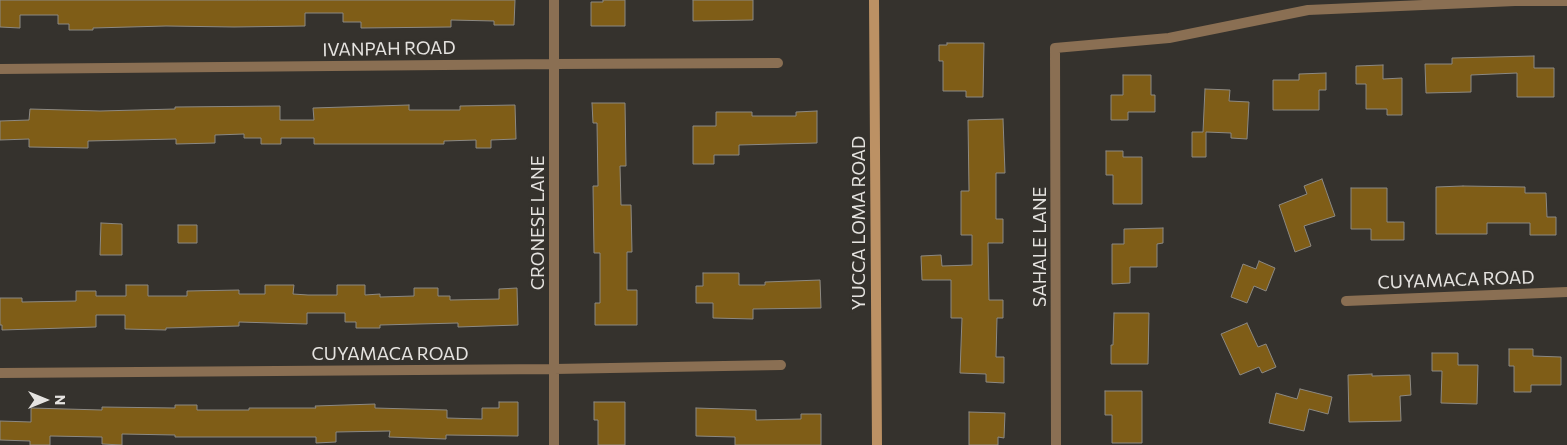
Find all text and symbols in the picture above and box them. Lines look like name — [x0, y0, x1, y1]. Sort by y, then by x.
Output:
street label: IVANPAH ROAD — [322, 37, 456, 61]
street label: YUCCA LOMA ROAD — [848, 136, 870, 310]
street label: CRONESE LANE — [527, 156, 549, 290]
street label: SAHALE LANE — [1029, 187, 1051, 307]
street label: CUYAMACA ROAD — [1377, 266, 1535, 294]
street label: CUYAMACA ROAD — [312, 343, 468, 365]
north arrow — [20, 375, 70, 425]
text: N — [52, 395, 69, 405]

